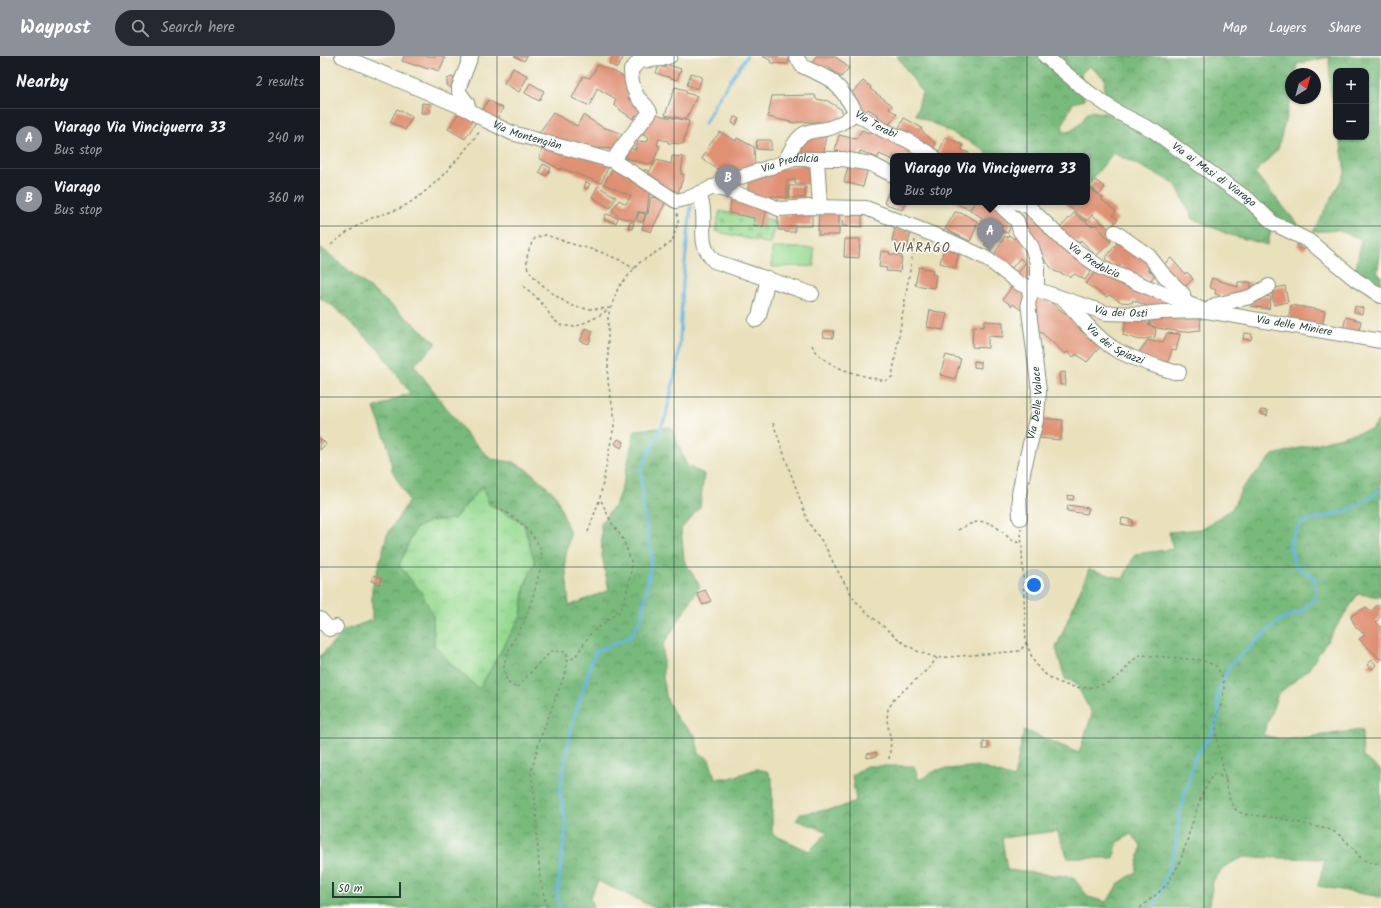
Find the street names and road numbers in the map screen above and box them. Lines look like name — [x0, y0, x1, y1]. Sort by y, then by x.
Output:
street label: Via Terabi — [851, 106, 900, 144]
street label: Via Montengiàn — [489, 116, 564, 155]
street label: Via ai Masi di Viarago — [1168, 138, 1260, 212]
street label: Via Predolcia — [759, 150, 819, 178]
street label: Via Predolcia — [1064, 238, 1123, 284]
street label: Via dei Osti — [1091, 301, 1149, 323]
street label: Via delle Miniere — [1255, 311, 1334, 341]
street label: Via dei Spiazzi — [1081, 320, 1147, 370]
street label: Via Delle Valace — [1022, 365, 1048, 441]

